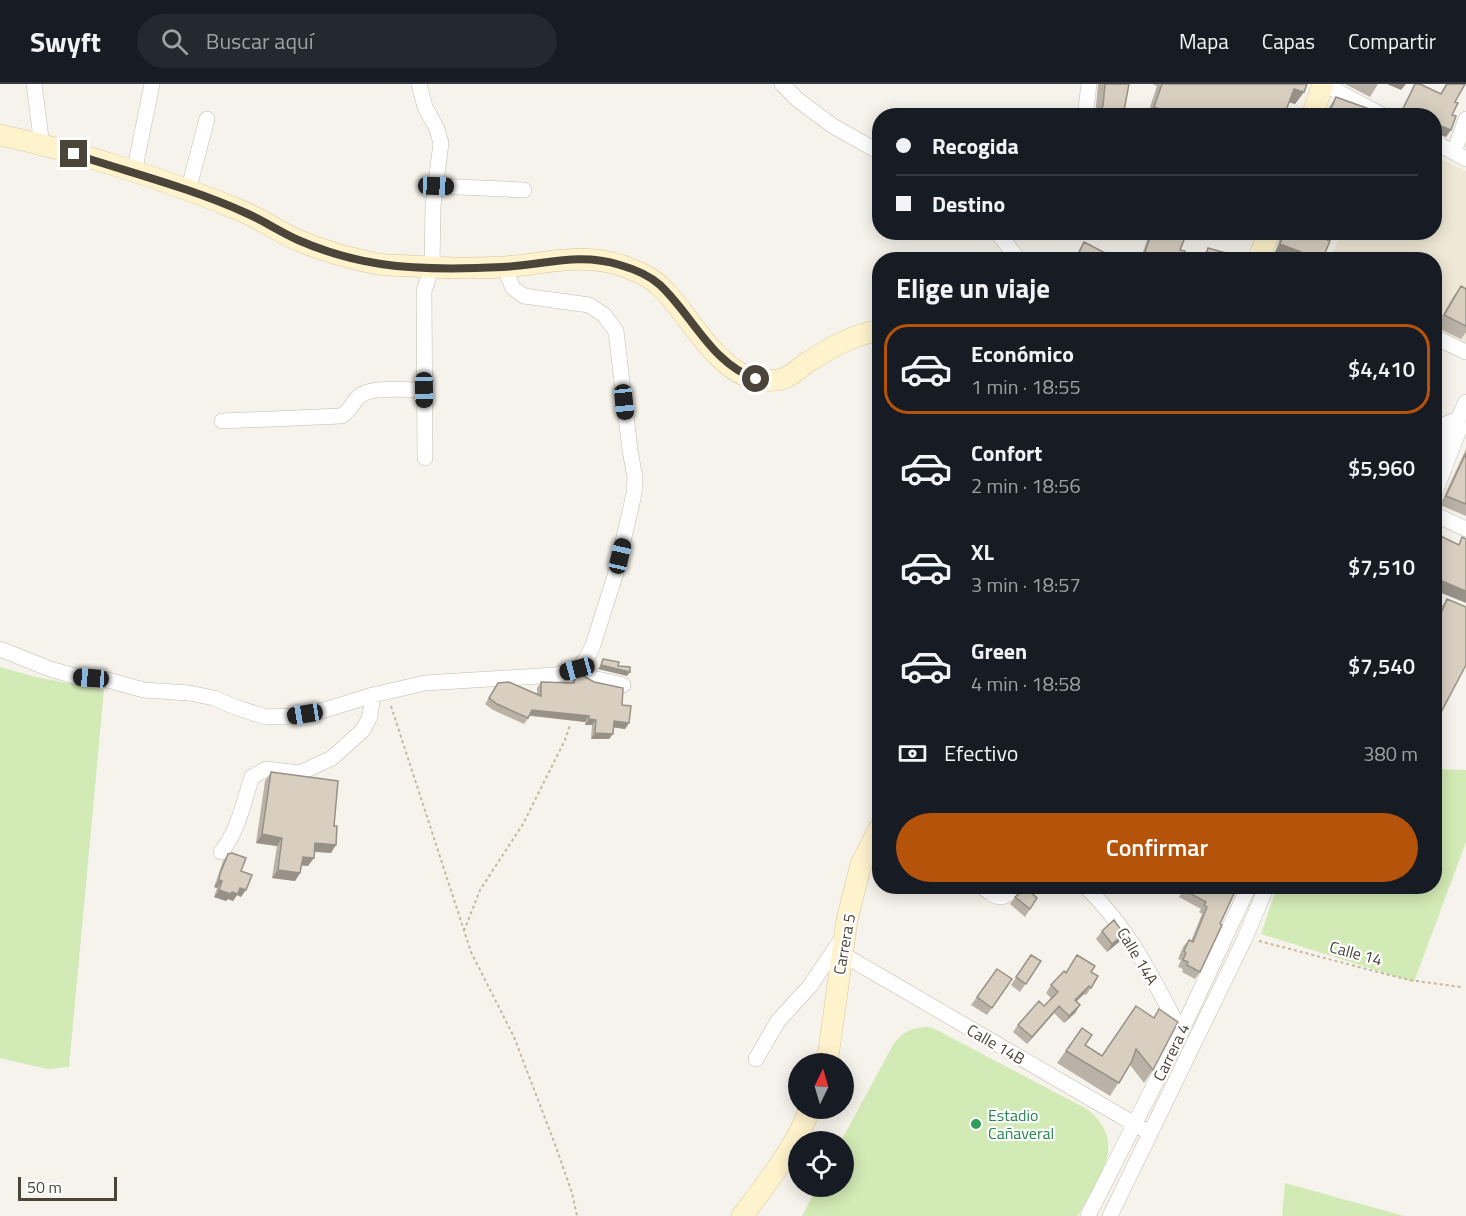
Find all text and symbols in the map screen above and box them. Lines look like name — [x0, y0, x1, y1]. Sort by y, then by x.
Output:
search box — [137, 14, 557, 68]
text: Swyft — [30, 20, 101, 63]
text: Buscar aquí — [206, 24, 313, 58]
icon: search — [158, 25, 191, 58]
text: Mapa — [1179, 25, 1229, 57]
text: Capas — [1262, 25, 1315, 57]
text: Compartir — [1348, 25, 1436, 57]
text: Recogida — [932, 129, 1019, 163]
route end — [60, 140, 87, 167]
car — [418, 176, 454, 196]
text: Destino — [932, 187, 1005, 221]
text: Elige un viaje — [896, 267, 1050, 308]
text: Económico — [971, 337, 1074, 371]
icon: car — [899, 342, 953, 396]
text: $4,410 — [1348, 352, 1415, 386]
route start — [742, 365, 769, 392]
text: 1 min · 18:55 — [971, 371, 1081, 402]
car — [415, 372, 433, 408]
car — [613, 383, 635, 421]
text: Confort — [971, 436, 1042, 470]
icon: car — [899, 441, 953, 495]
text: $5,960 — [1348, 451, 1415, 485]
text: 2 min · 18:56 — [971, 470, 1081, 501]
text: XL — [971, 535, 994, 569]
car — [607, 536, 633, 576]
icon: car — [899, 540, 953, 594]
text: $7,510 — [1348, 550, 1415, 584]
text: 3 min · 18:57 — [971, 569, 1081, 600]
text: Green — [971, 634, 1027, 668]
icon: car — [899, 639, 953, 693]
text: $7,540 — [1348, 649, 1415, 683]
car — [557, 656, 597, 682]
car — [72, 668, 110, 688]
text: 4 min · 18:58 — [971, 668, 1081, 699]
car — [286, 702, 324, 726]
text: Efectivo — [944, 736, 1018, 770]
icon: cash — [896, 737, 929, 770]
text: 380 m — [1363, 738, 1418, 769]
button: Confirmar — [896, 813, 1418, 882]
street label: Carrera 5 — [827, 911, 861, 976]
street label: Calle 14A — [1111, 923, 1165, 990]
street label: Calle 14 — [1327, 934, 1385, 972]
street label: Calle 14B — [963, 1018, 1030, 1070]
street label: Carrera 4 — [1147, 1019, 1195, 1085]
north arrow — [788, 1053, 854, 1119]
map controls — [788, 1053, 854, 1197]
place label: Estadio Cañaveral — [988, 1103, 1054, 1145]
marker: Estadio Cañaveral — [969, 1117, 983, 1131]
button: locate — [788, 1131, 854, 1197]
scale bar — [18, 1174, 117, 1202]
text: 50 m — [27, 1175, 62, 1199]

